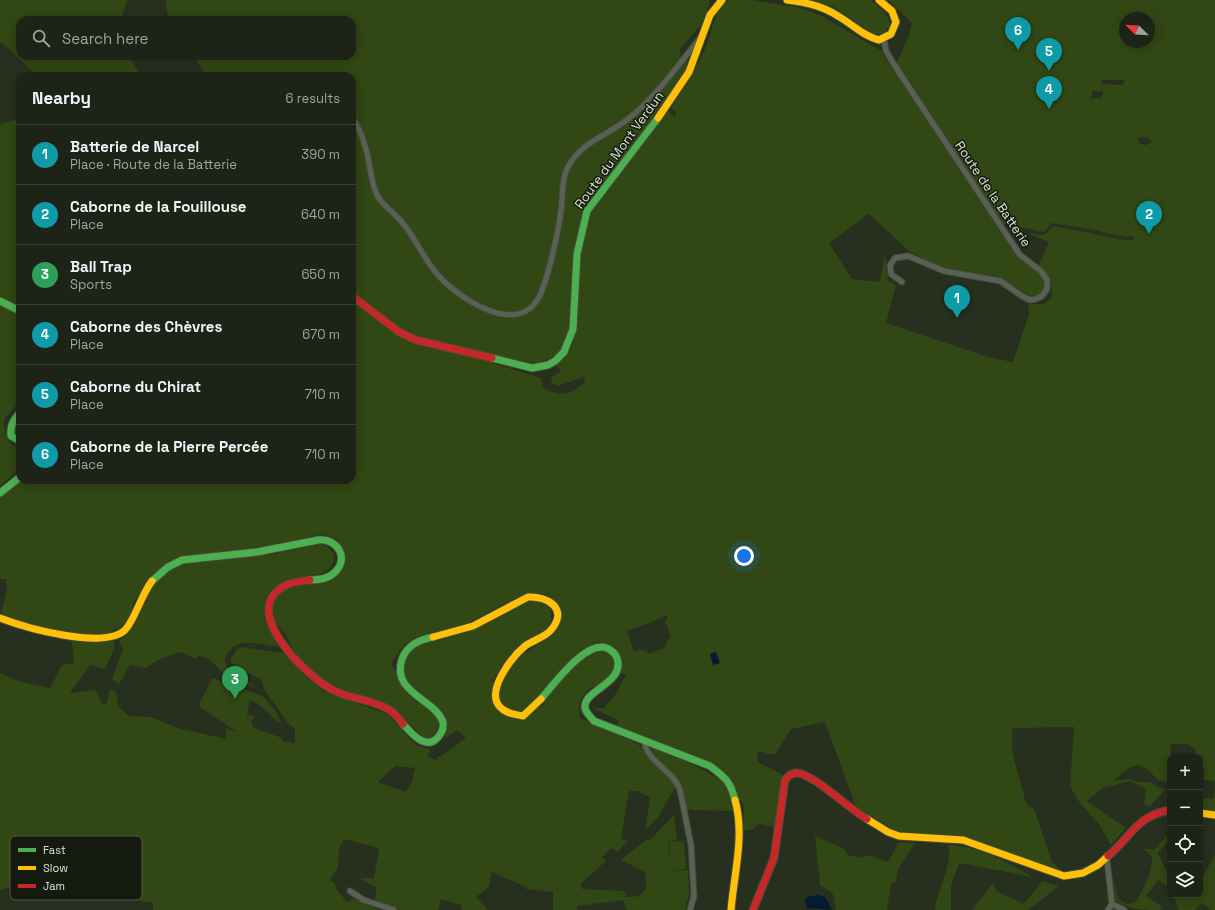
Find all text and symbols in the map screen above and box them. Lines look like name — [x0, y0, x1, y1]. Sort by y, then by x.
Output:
north arrow — [1119, 12, 1155, 48]
search box — [16, 16, 356, 60]
pin: 6 — [1005, 17, 1031, 50]
icon: search — [30, 27, 52, 49]
text: Search here — [62, 29, 148, 48]
pin: 5 — [1036, 38, 1062, 71]
pin: 4 — [1036, 76, 1062, 109]
text: Nearby — [32, 87, 91, 109]
street label: Route du Mont Verdun — [571, 88, 667, 212]
text: 6 results — [286, 90, 340, 107]
text: Batterie de Narcel — [70, 137, 199, 156]
street label: Route de la Batterie — [951, 138, 1035, 250]
text: 1 — [42, 146, 48, 163]
text: 390 m — [301, 146, 340, 163]
text: Place · Route de la Batterie — [70, 156, 237, 173]
text: Caborne de la Fouillouse — [70, 197, 247, 216]
pin: 2 — [1136, 201, 1162, 234]
text: 2 — [41, 206, 49, 223]
text: 640 m — [301, 206, 340, 223]
text: Place — [70, 216, 104, 233]
text: Ball Trap — [70, 257, 132, 276]
text: 3 — [41, 266, 49, 283]
text: 650 m — [301, 266, 340, 283]
text: Sports — [70, 276, 112, 293]
pin: 1 — [944, 285, 970, 318]
text: Caborne des Chèvres — [70, 317, 222, 336]
text: 4 — [41, 326, 49, 343]
text: 670 m — [302, 326, 340, 343]
text: Place — [70, 336, 104, 353]
text: Caborne du Chirat — [70, 377, 201, 396]
text: 5 — [41, 386, 49, 403]
text: 710 m — [305, 386, 340, 403]
text: Place — [70, 396, 104, 413]
text: Caborne de la Pierre Percée — [70, 437, 268, 456]
text: 6 — [41, 446, 49, 463]
text: 710 m — [305, 446, 340, 463]
text: Place — [70, 456, 104, 473]
your location — [734, 546, 754, 566]
pin: 3 — [222, 666, 248, 699]
map controls — [1167, 754, 1203, 898]
button: + — [1167, 754, 1203, 790]
button: − — [1167, 790, 1203, 826]
button: locate — [1167, 826, 1203, 862]
legend — [10, 836, 142, 900]
text: Fast — [43, 843, 66, 857]
text: Slow — [43, 861, 68, 875]
button: layers — [1167, 862, 1203, 898]
text: Jam — [43, 879, 65, 893]

